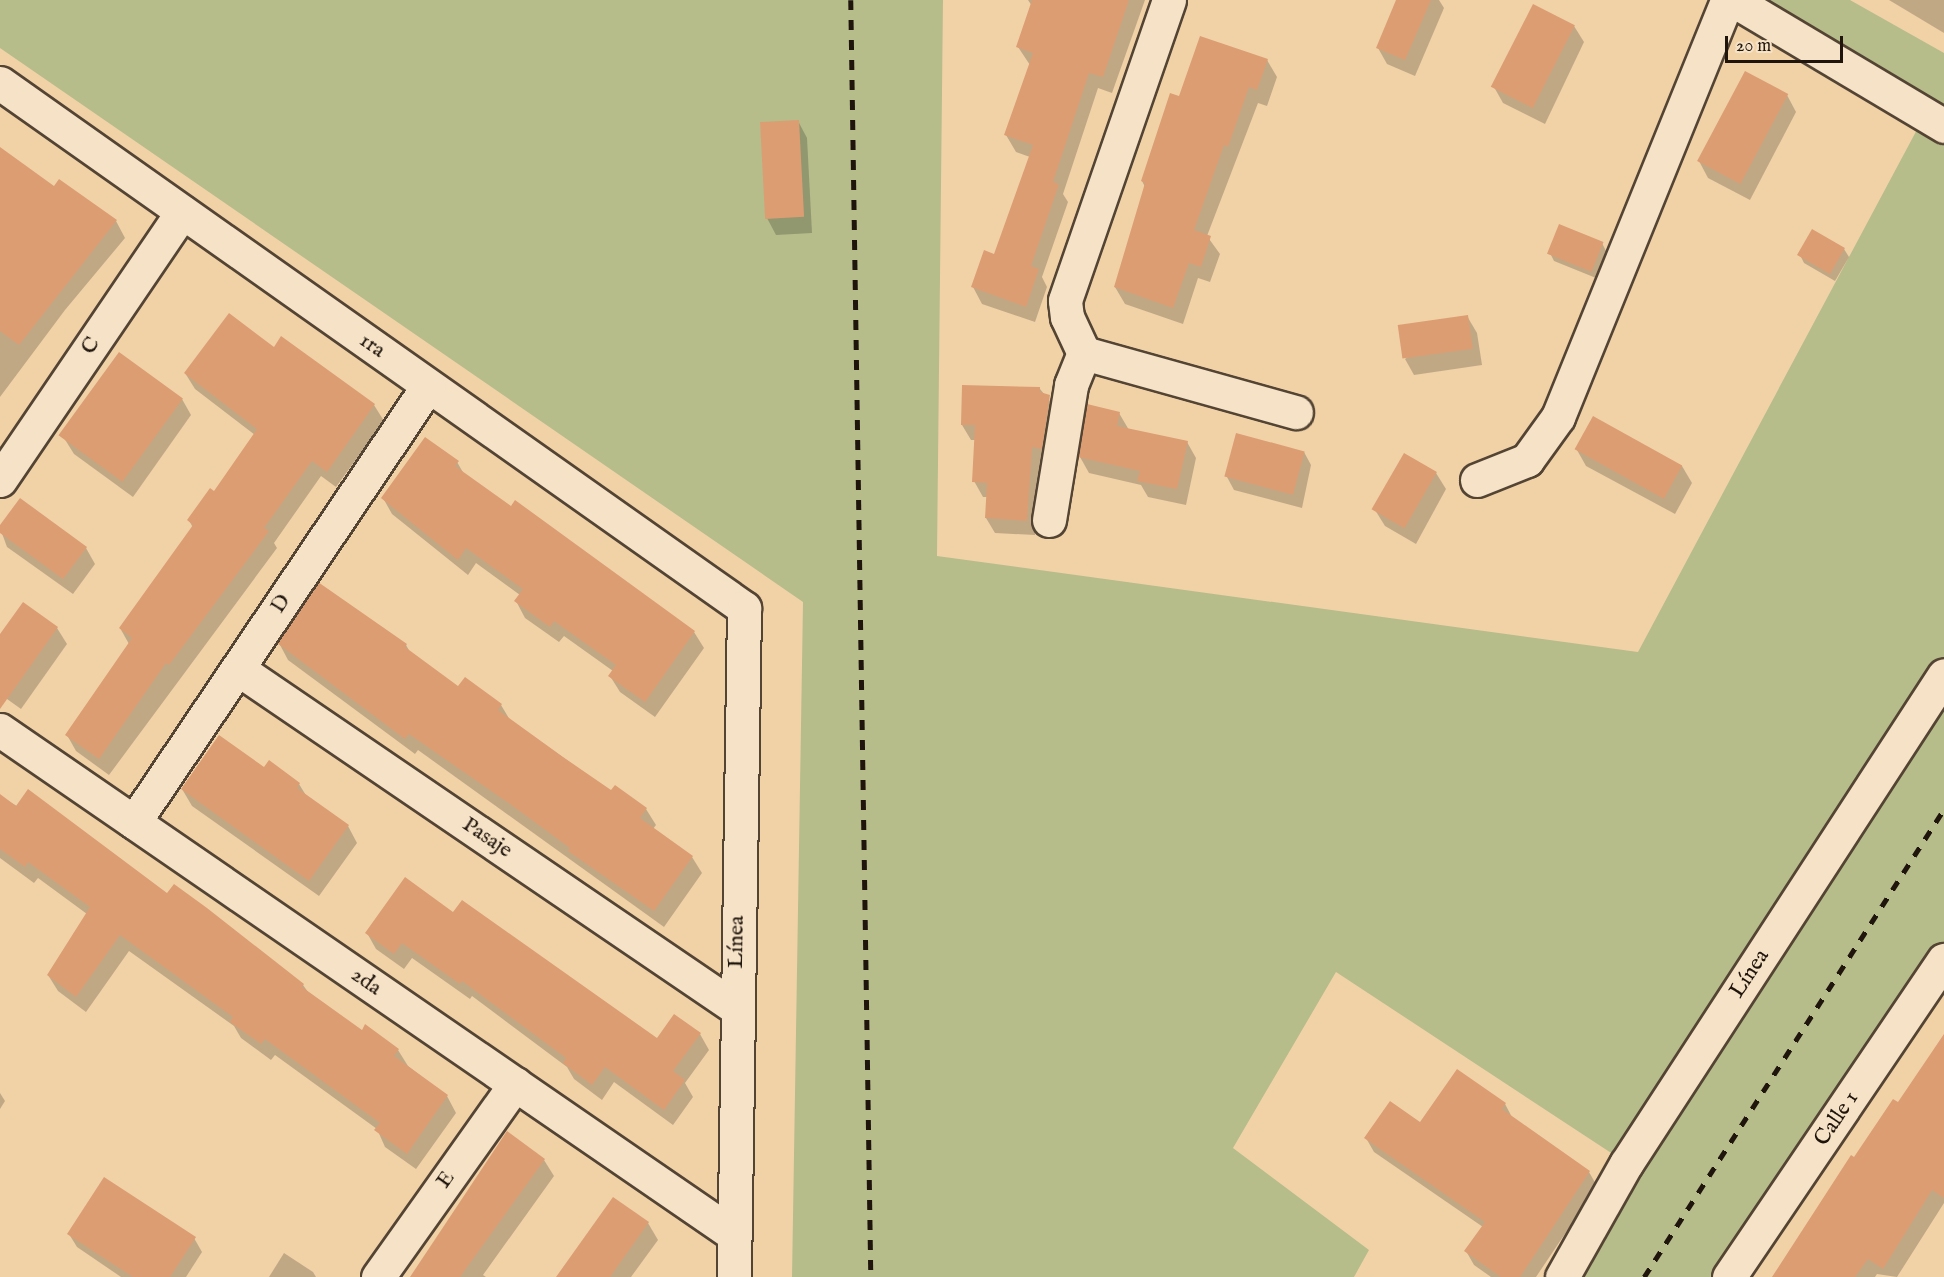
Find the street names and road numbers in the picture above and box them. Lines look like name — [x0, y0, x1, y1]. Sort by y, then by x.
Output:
street label: 1ra — [354, 328, 390, 364]
street label: C — [76, 332, 106, 360]
street label: D — [265, 589, 297, 619]
street label: Pasaje — [457, 812, 517, 864]
street label: Línea — [723, 915, 751, 969]
street label: Línea — [1725, 945, 1775, 1003]
street label: 2da — [346, 962, 386, 1002]
street label: Calle 1 — [1809, 1087, 1865, 1151]
street label: E — [431, 1166, 461, 1194]

